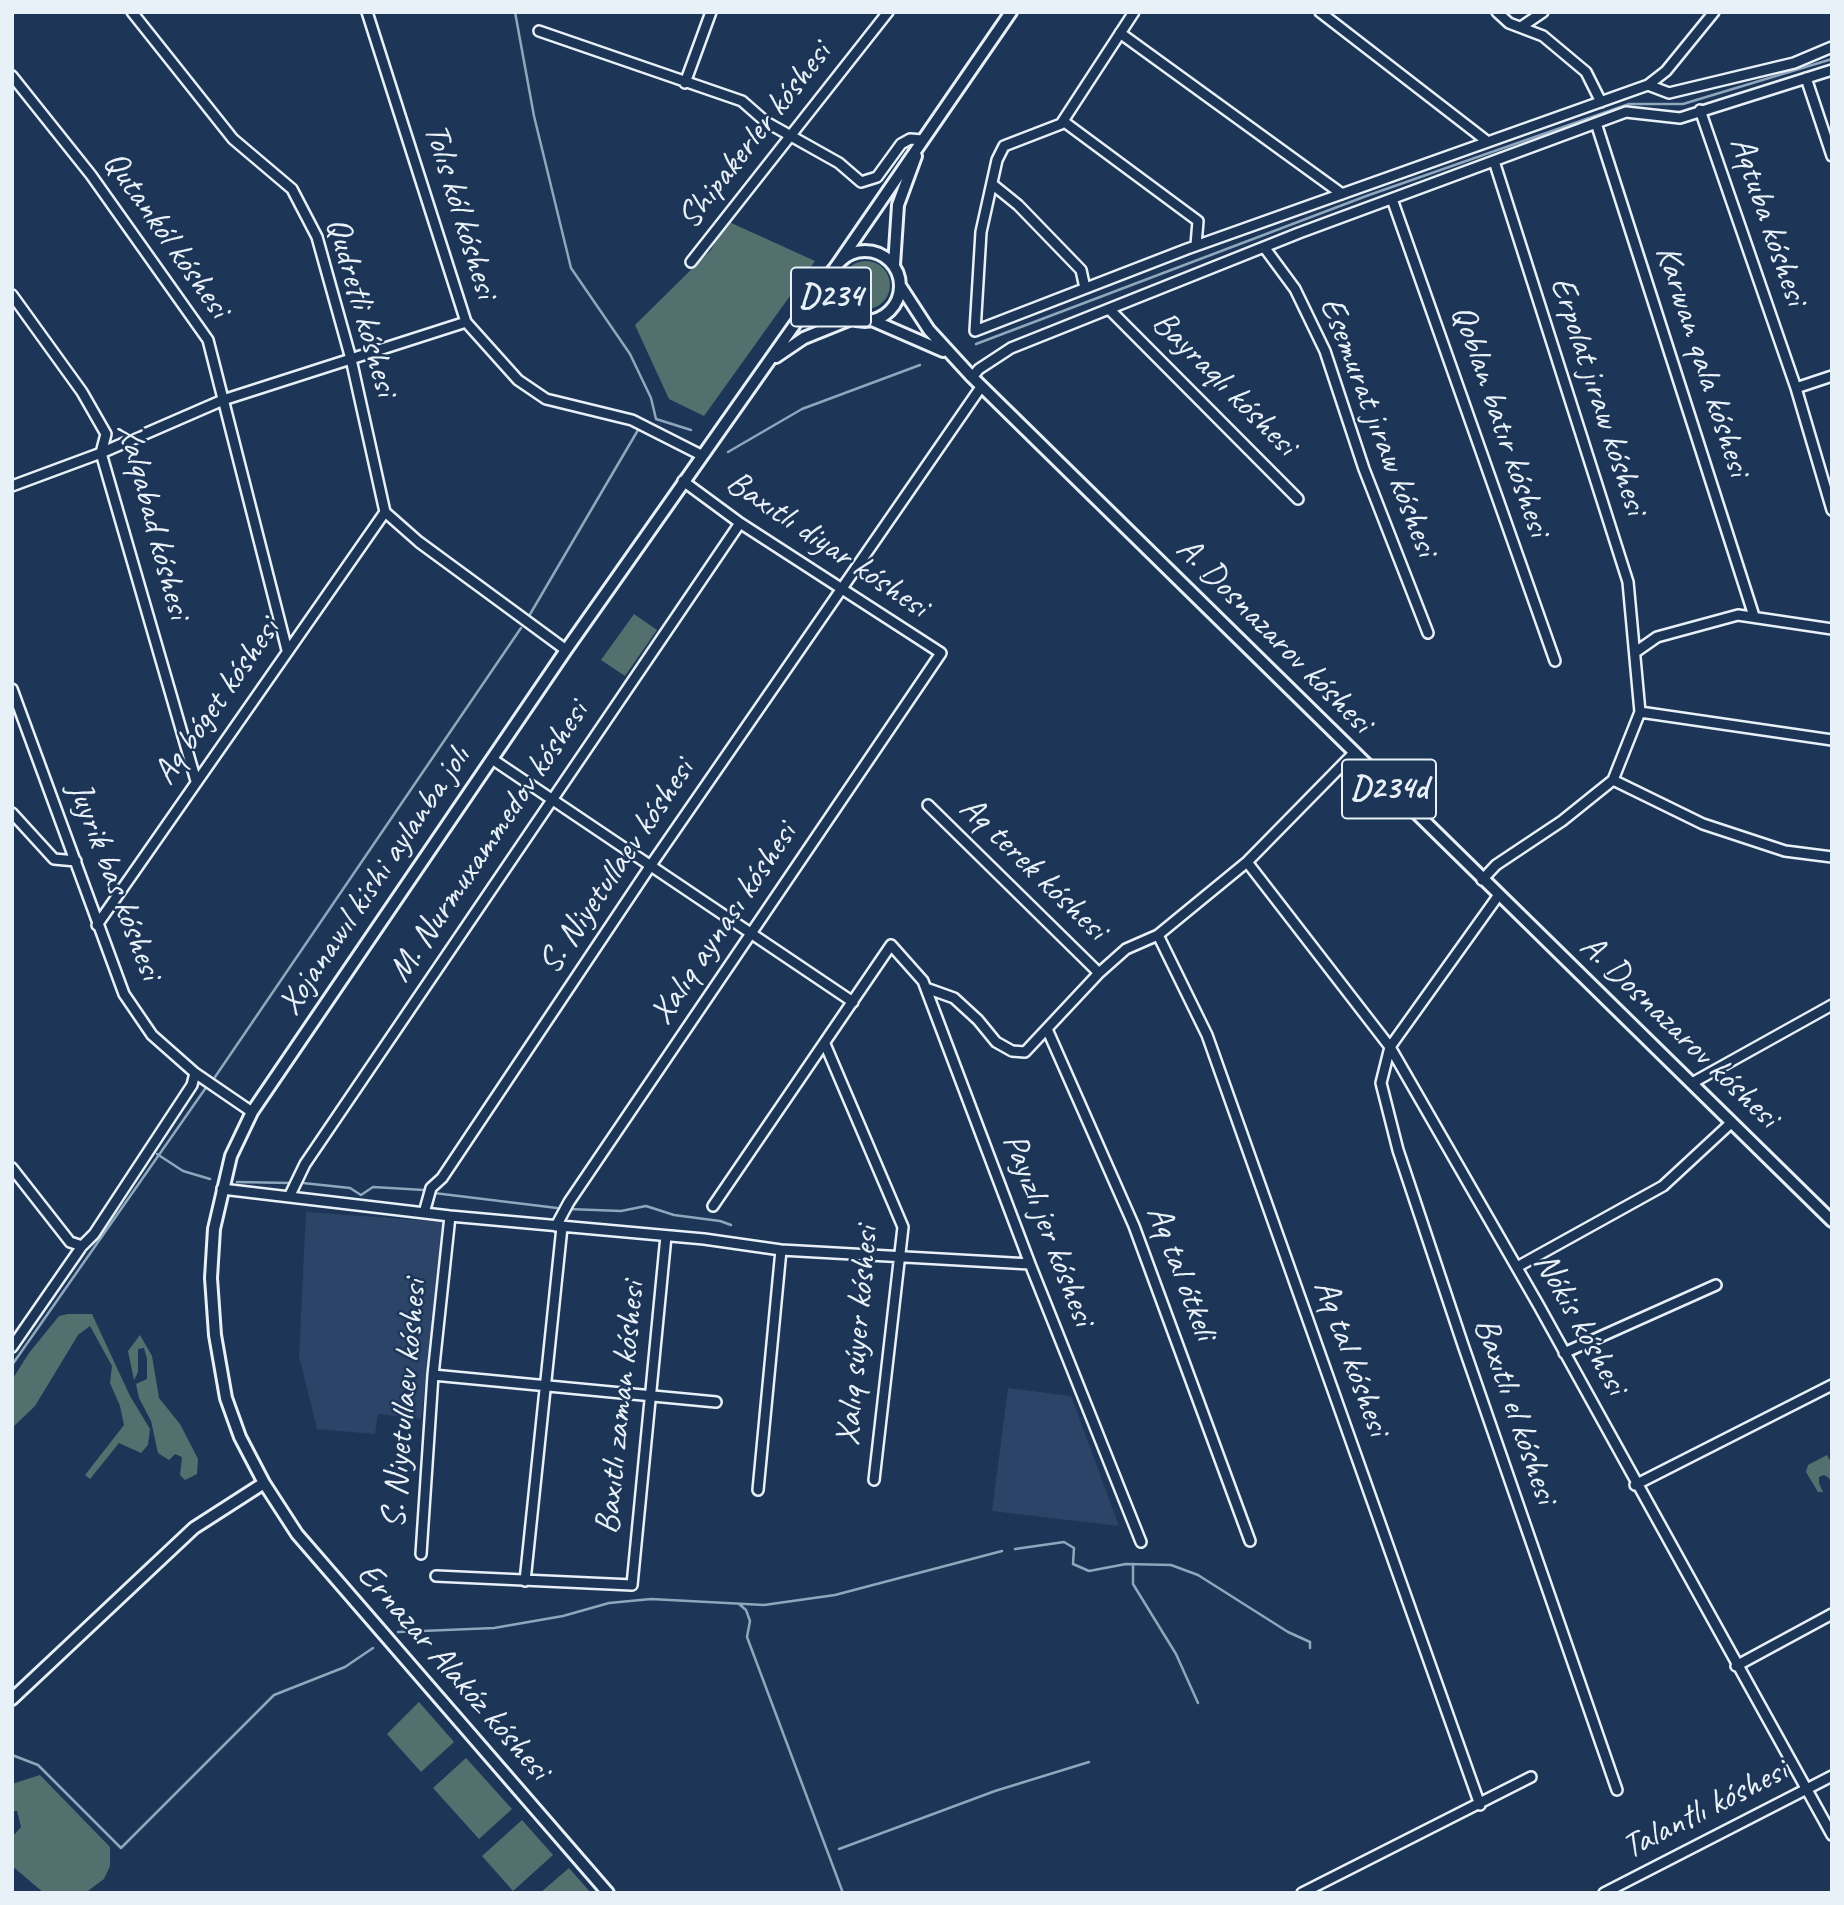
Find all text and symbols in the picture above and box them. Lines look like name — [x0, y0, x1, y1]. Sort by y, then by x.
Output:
street label: Shipakerler kóshesi — [669, 34, 841, 238]
street label: Tolıs kól kóshesi — [414, 119, 506, 303]
street label: Aqtuba kóshesi — [1720, 131, 1816, 311]
street label: Qutankól kóshesi — [93, 143, 239, 327]
street label: Qudretli kóshesi — [316, 213, 406, 401]
street label: Karwan qala kóshesi — [1645, 240, 1759, 482]
road number: D234 — [791, 268, 871, 326]
street label: Erpolat jıraw kóshesi — [1540, 272, 1656, 520]
street label: Esemurat jıraw kóshesi — [1309, 292, 1447, 562]
street label: Qoblan batır kóshesi — [1441, 300, 1559, 542]
street label: Bayraqlı kóshesi — [1143, 303, 1305, 465]
street label: Xalqabad kóshesi — [107, 418, 199, 624]
street label: Baxıtlı diyar kóshesi — [718, 462, 936, 628]
street label: A. Dosnazarov kóshesi — [1167, 529, 1381, 743]
street label: Aq bóget kóshesi — [144, 611, 290, 793]
street label: M. Nurmuxammedov kóshesi — [380, 694, 598, 990]
street label: Xojanawıl kishi aylanba jolı — [269, 739, 481, 1023]
street label: S. Niyetullaev kóshesi — [530, 752, 704, 982]
road number: D234d — [1342, 760, 1436, 818]
street label: Juyrik bas kóshesi — [57, 776, 171, 986]
street label: Aq terek kóshesi — [950, 788, 1116, 950]
street label: Xalıq aynası kóshesi — [641, 815, 807, 1033]
street label: A. Dosnazarov kóshesi — [1571, 926, 1787, 1138]
street label: Payızlı jer kóshesi — [992, 1128, 1104, 1332]
street label: Aq tal ótkeli — [1136, 1200, 1226, 1346]
street label: Xalıq súyer kóshesi — [827, 1224, 889, 1448]
street label: Nókis kóshesi — [1524, 1246, 1636, 1402]
street label: Aq tal kóshesi — [1303, 1274, 1399, 1442]
street label: S. Niyetullaev kóshesi — [373, 1278, 437, 1530]
street label: Baxıtlı zaman kóshesi — [587, 1280, 655, 1536]
street label: Baxıtlı el kóshesi — [1464, 1313, 1566, 1509]
street label: Ernazar Alakóz kóshesi — [347, 1555, 559, 1789]
street label: Talantlı kóshesi — [1616, 1751, 1794, 1869]

